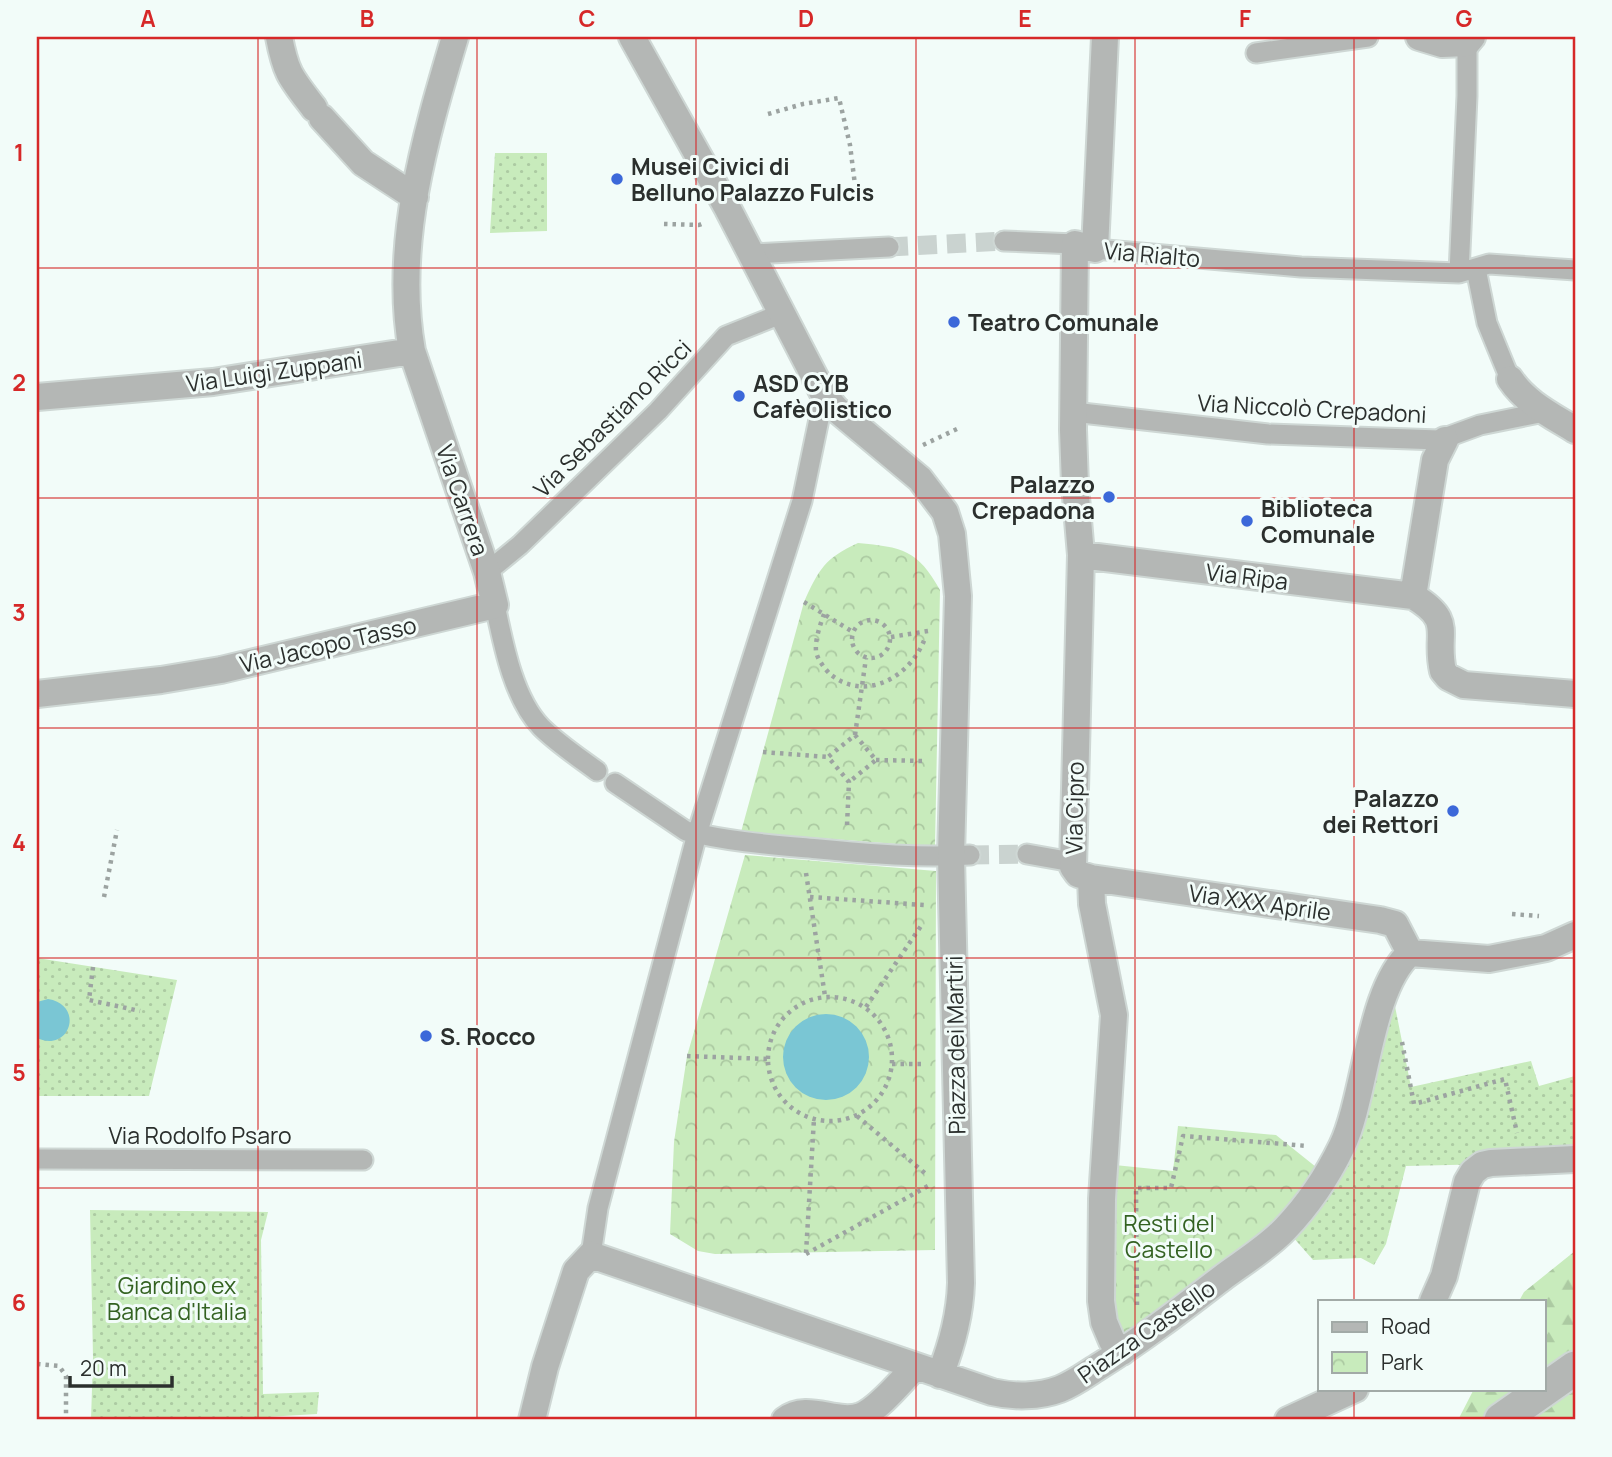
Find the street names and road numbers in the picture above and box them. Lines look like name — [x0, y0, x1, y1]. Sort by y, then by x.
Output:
street label: Via Rialto — [1103, 234, 1201, 274]
street label: Via Sebastiano Ricci — [526, 332, 698, 504]
street label: Via Luigi Zuppani — [184, 343, 364, 399]
street label: Via Niccolò Crepadoni — [1197, 386, 1427, 430]
street label: Via Carrera — [429, 440, 497, 560]
street label: Via Ripa — [1204, 555, 1290, 597]
street label: Via Jacopo Tasso — [237, 608, 419, 680]
street label: Via Cipro — [1057, 761, 1091, 855]
street label: Via XXX Aprile — [1187, 876, 1333, 928]
street label: Piazza dei Martiri — [937, 955, 973, 1135]
street label: Via Rodolfo Psaro — [108, 1119, 292, 1151]
street label: Piazza Castello — [1071, 1272, 1221, 1390]

